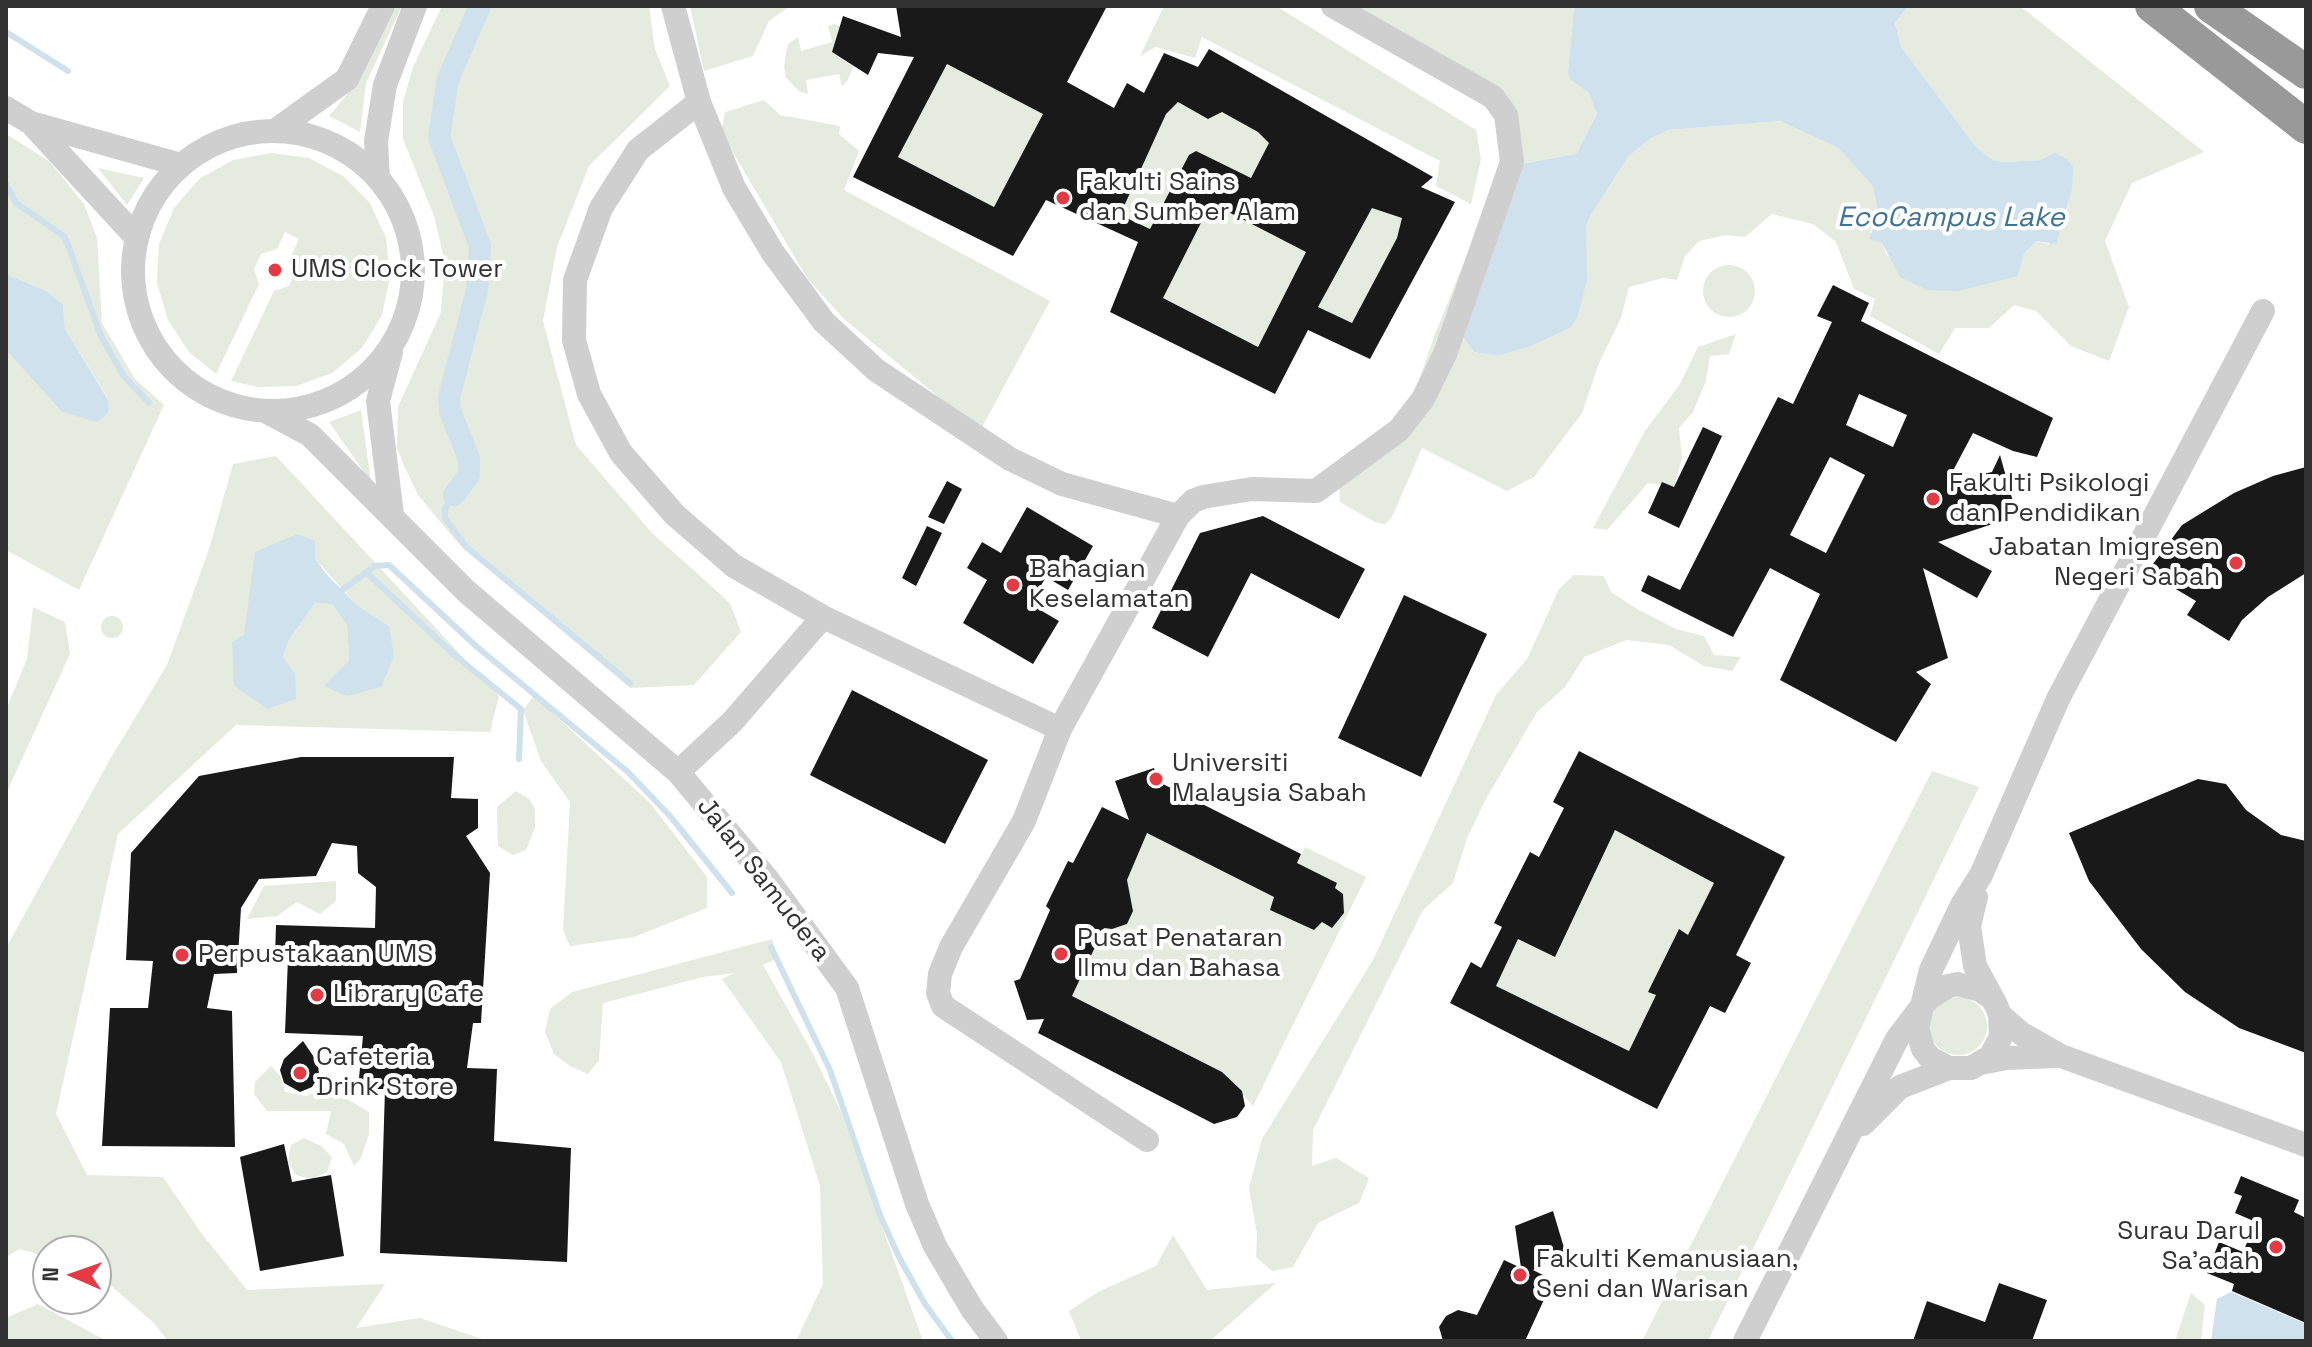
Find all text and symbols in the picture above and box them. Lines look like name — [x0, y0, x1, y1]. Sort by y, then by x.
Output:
place label: Fakulti Sains dan Sumber Alam — [1079, 167, 1296, 228]
marker: Fakulti Sains dan Sumber Alam — [1054, 189, 1072, 207]
water label: EcoCampus Lake — [1837, 201, 2065, 235]
place label: UMS Clock Tower — [291, 254, 503, 286]
marker: UMS Clock Tower — [266, 261, 284, 279]
place label: Fakulti Psikologi dan Pendidikan — [1949, 468, 2149, 530]
marker: Fakulti Psikologi dan Pendidikan — [1924, 490, 1942, 508]
place label: Jabatan Imigresen Negeri Sabah — [1988, 532, 2220, 594]
place label: Bahagian Keselamatan — [1029, 554, 1189, 616]
marker: Jabatan Imigresen Negeri Sabah — [2227, 554, 2245, 572]
marker: Bahagian Keselamatan — [1004, 576, 1022, 594]
place label: Universiti Malaysia Sabah — [1172, 748, 1367, 810]
marker: Universiti Malaysia Sabah — [1147, 770, 1165, 788]
street label: Jalan Samudera — [689, 792, 837, 968]
place label: Pusat Penataran Ilmu dan Bahasa — [1077, 923, 1283, 984]
place label: Perpustakaan UMS — [198, 939, 433, 971]
marker: Pusat Penataran Ilmu dan Bahasa — [1052, 945, 1070, 963]
marker: Perpustakaan UMS — [173, 946, 191, 964]
place label: Library Cafe — [333, 979, 484, 1011]
marker: Library Cafe — [308, 986, 326, 1004]
place label: Cafeteria Drink Store — [316, 1042, 454, 1104]
marker: Cafeteria Drink Store — [291, 1064, 309, 1082]
place label: Surau Darul Sa'adah — [2117, 1216, 2260, 1278]
north arrow — [32, 1235, 112, 1315]
marker: Surau Darul Sa'adah — [2267, 1238, 2285, 1256]
place label: Fakulti Kemanusiaan, Seni dan Warisan — [1536, 1244, 1798, 1306]
text: N — [36, 1266, 64, 1282]
marker: Fakulti Kemanusiaan, Seni dan Warisan — [1511, 1266, 1529, 1284]

